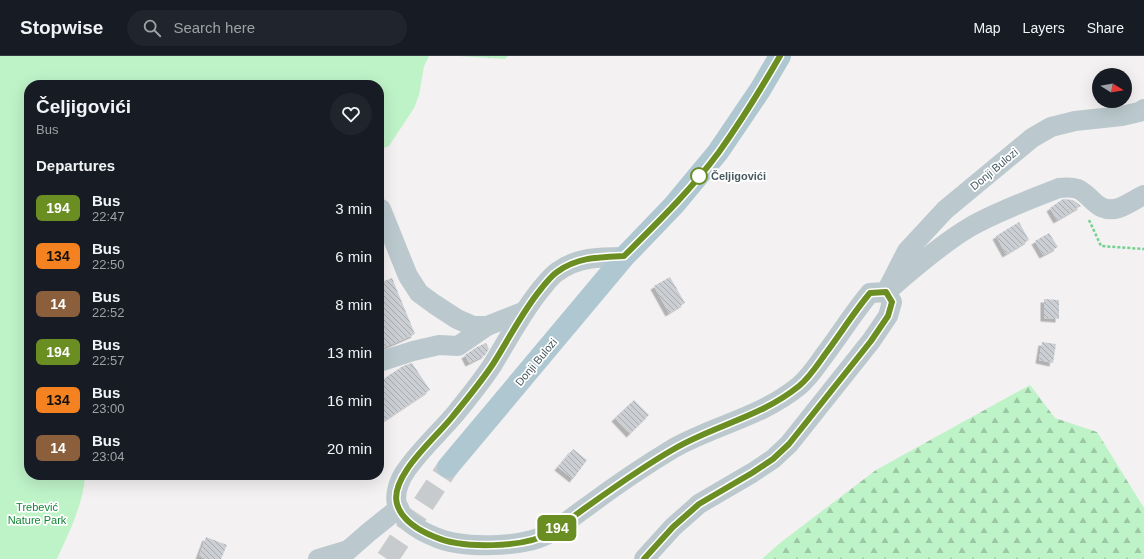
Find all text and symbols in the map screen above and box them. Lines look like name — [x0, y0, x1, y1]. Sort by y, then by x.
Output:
search box — [127, 10, 407, 46]
text: Stopwise — [20, 17, 103, 38]
icon: search — [141, 17, 163, 39]
text: Search here — [173, 19, 255, 36]
text: Map — [973, 20, 1001, 36]
text: Layers — [1023, 20, 1065, 36]
text: Share — [1087, 20, 1124, 36]
north arrow — [1092, 68, 1132, 108]
map controls — [1092, 68, 1132, 108]
button: heart — [330, 93, 372, 135]
text: Čeljigovići — [36, 96, 131, 117]
text: Bus — [36, 122, 58, 137]
street label: Donji Bulozi — [968, 146, 1020, 192]
text: Departures — [36, 157, 115, 174]
marker: Čeljigovići — [690, 167, 708, 185]
place label: Čeljigovići — [711, 170, 766, 182]
text: Bus — [92, 192, 120, 209]
text: 194 — [46, 200, 70, 216]
text: 3 min — [335, 200, 372, 217]
text: 22:47 — [92, 209, 125, 224]
text: Bus — [92, 240, 120, 257]
text: 134 — [46, 248, 70, 264]
text: 6 min — [335, 248, 372, 265]
text: 22:50 — [92, 257, 125, 272]
text: Bus — [92, 288, 120, 305]
text: 14 — [50, 296, 66, 312]
text: 8 min — [335, 296, 372, 313]
text: 22:52 — [92, 305, 125, 320]
text: Bus — [92, 336, 120, 353]
street label: Donji Bulozi — [513, 336, 559, 388]
text: 194 — [46, 344, 70, 360]
text: 13 min — [327, 344, 372, 361]
text: 22:57 — [92, 353, 125, 368]
text: Bus — [92, 384, 120, 401]
text: 134 — [46, 392, 70, 408]
text: 16 min — [327, 392, 372, 409]
text: 23:00 — [92, 401, 125, 416]
text: Bus — [92, 432, 120, 449]
text: 14 — [50, 440, 66, 456]
text: 20 min — [327, 440, 372, 457]
text: 23:04 — [92, 449, 125, 464]
park label: Trebević Nature Park — [8, 501, 67, 526]
line badge: 194 — [534, 515, 580, 541]
text: 194 — [545, 520, 569, 536]

